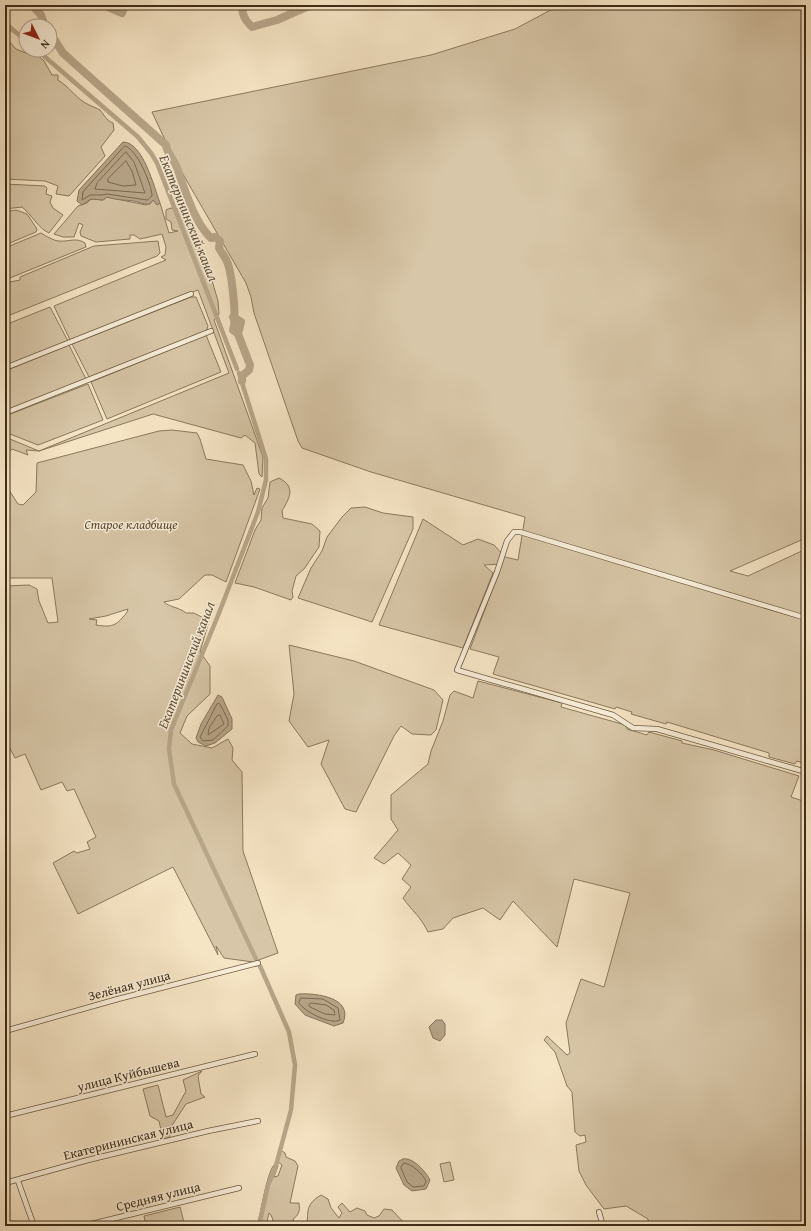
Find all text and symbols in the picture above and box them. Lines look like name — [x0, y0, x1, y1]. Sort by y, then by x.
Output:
north arrow — [18, 18, 58, 58]
text: N — [37, 37, 54, 53]
water label: Екатерининский канал — [154, 151, 224, 285]
park label: Старое кладбище — [84, 515, 178, 534]
water label: Екатерининский канал — [152, 598, 220, 733]
street label: Зелёная улица — [86, 965, 173, 1006]
street label: улица Куйбышева — [74, 1052, 182, 1097]
street label: Екатерининская улица — [61, 1114, 196, 1165]
street label: Средняя улица — [114, 1177, 203, 1216]

